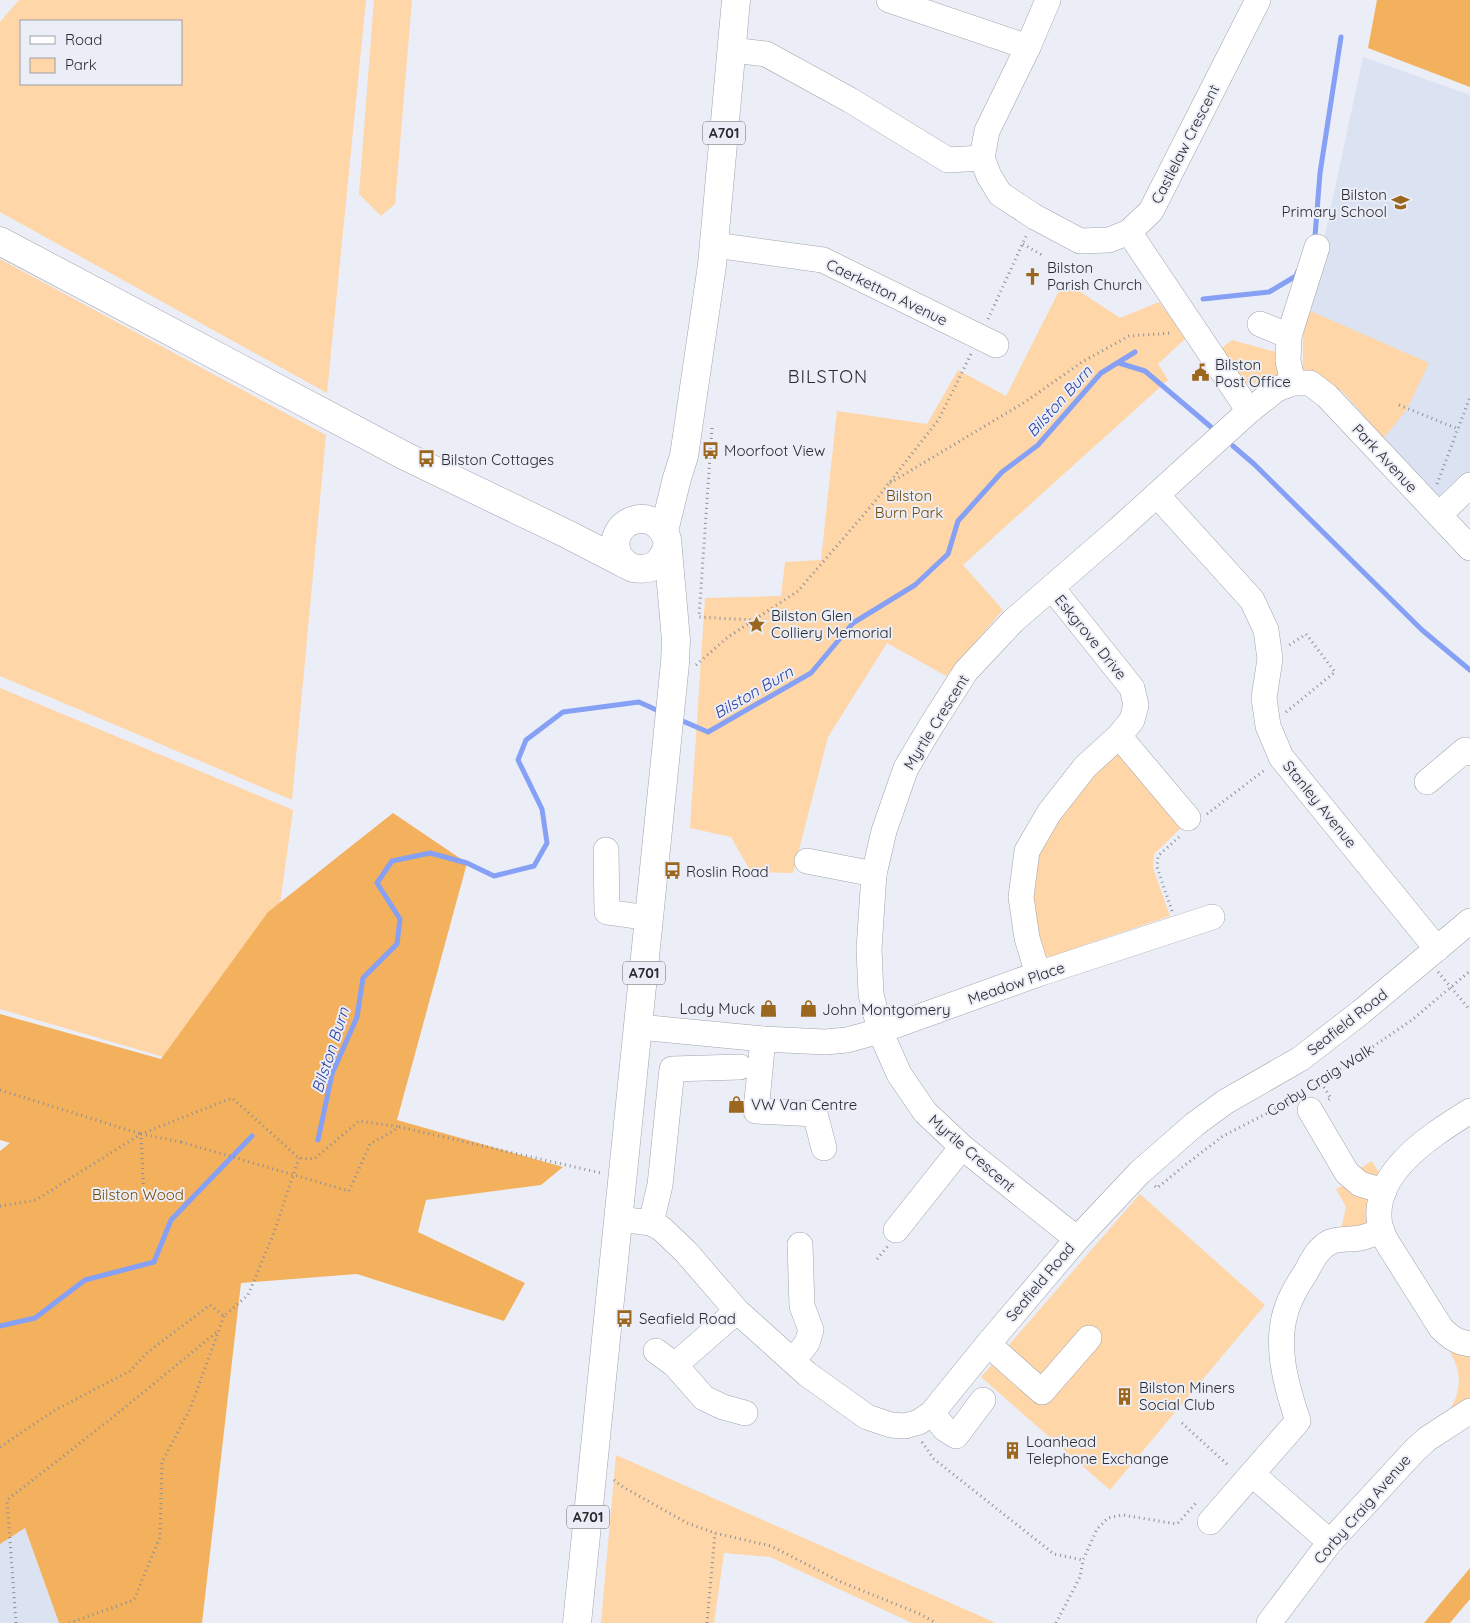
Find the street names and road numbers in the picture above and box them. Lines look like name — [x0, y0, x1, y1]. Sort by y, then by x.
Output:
street label: Castlelaw Crescent — [1147, 81, 1223, 207]
road number: A701 — [703, 122, 745, 144]
street label: Caerketton Avenue — [823, 254, 951, 330]
street label: Park Avenue — [1348, 420, 1422, 496]
street label: Eskgrove Drive — [1051, 591, 1131, 683]
street label: Myrtle Crescent — [899, 671, 973, 773]
street label: Stanley Avenue — [1279, 756, 1361, 852]
street label: Meadow Place — [965, 958, 1067, 1008]
road number: A701 — [623, 961, 665, 984]
street label: Seafield Road — [1303, 985, 1391, 1059]
street label: Corby Craig Walk — [1263, 1040, 1377, 1120]
street label: Myrtle Crescent — [925, 1110, 1019, 1196]
street label: Seafield Road — [1002, 1239, 1078, 1325]
street label: Corby Craig Avenue — [1309, 1450, 1415, 1568]
road number: A701 — [567, 1505, 609, 1528]

